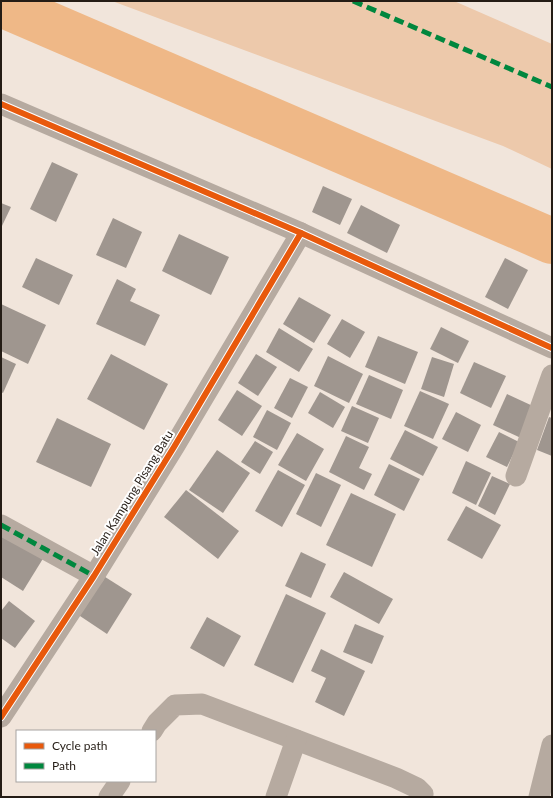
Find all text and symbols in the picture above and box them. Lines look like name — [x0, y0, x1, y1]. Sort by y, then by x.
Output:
street label: Jalan Kampung Pisang Batu — [87, 428, 176, 558]
legend — [16, 730, 156, 782]
text: Cycle path — [52, 738, 107, 753]
text: Path — [52, 758, 76, 773]

